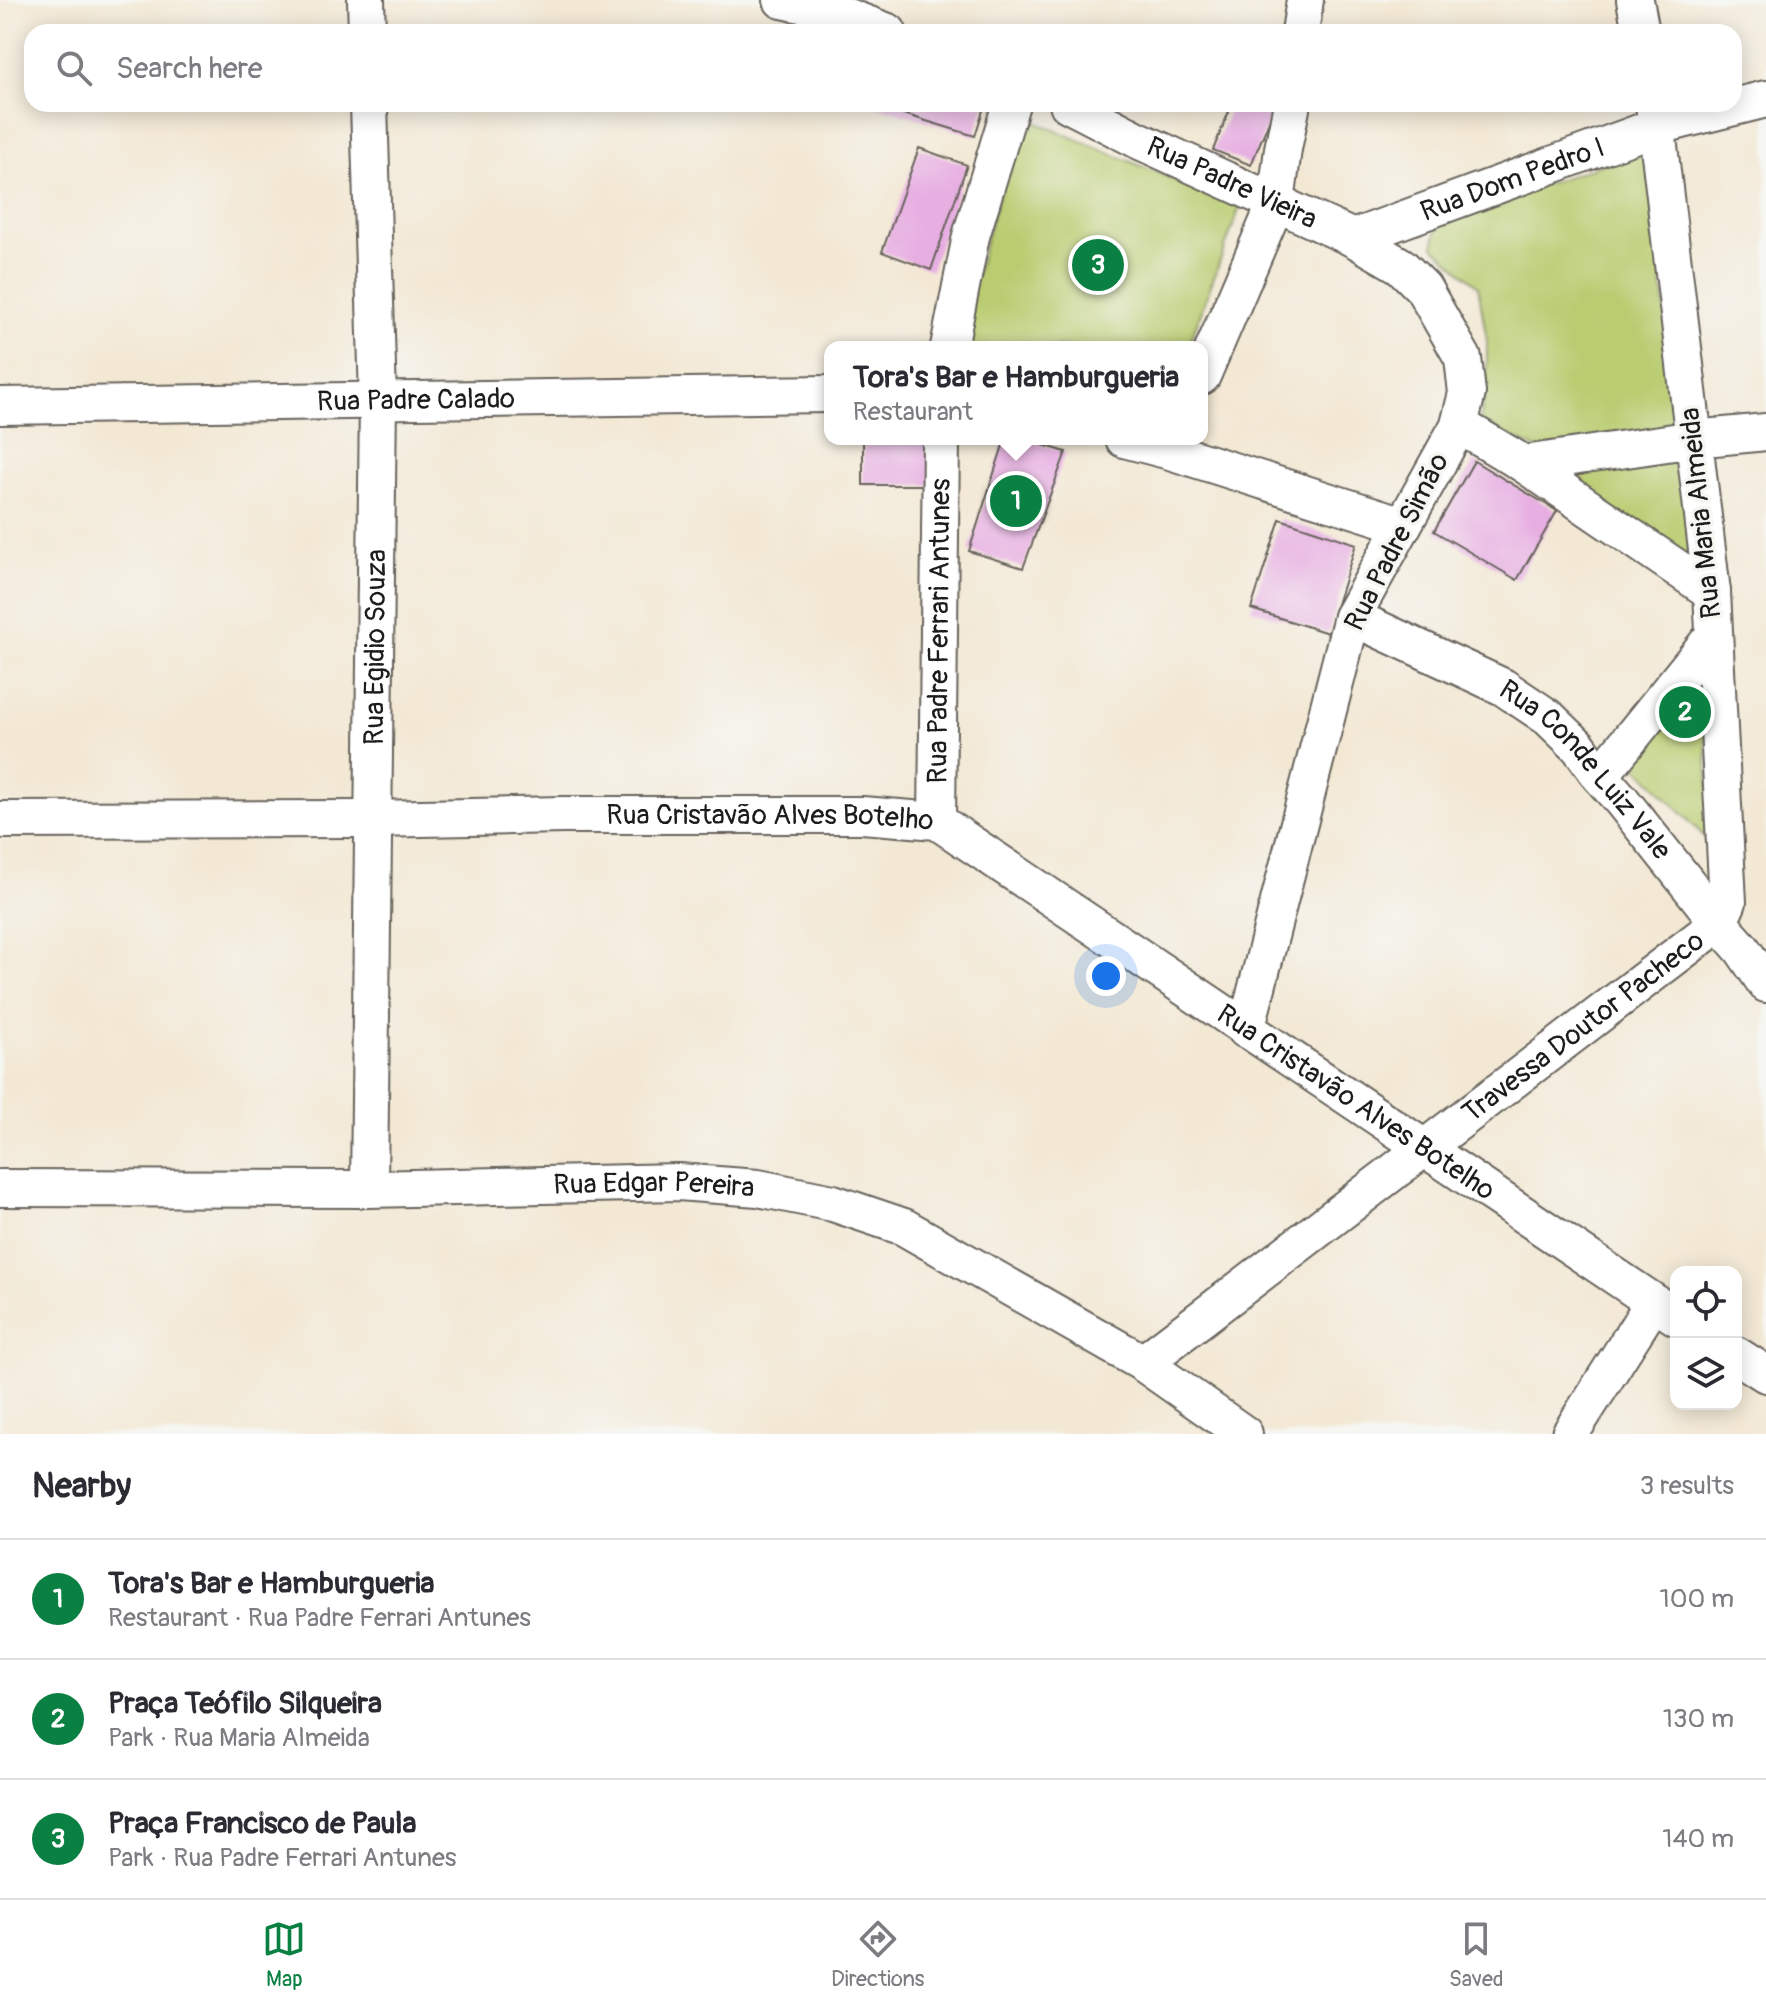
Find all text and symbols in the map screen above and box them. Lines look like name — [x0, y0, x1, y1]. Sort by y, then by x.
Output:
search box — [24, 24, 1742, 112]
icon: search — [52, 46, 96, 90]
text: Search here — [116, 50, 263, 87]
street label: Rua Padre Vieira — [1141, 129, 1323, 237]
street label: Rua Dom Pedro I — [1416, 130, 1609, 229]
pin: 3 — [1072, 235, 1124, 295]
popup — [824, 341, 1208, 445]
text: Tora's Bar e Hamburgueria — [853, 359, 1179, 396]
street label: Rua Padre Calado — [317, 381, 515, 419]
text: Restaurant — [853, 396, 973, 428]
street label: Rua Maria Almeida — [1673, 406, 1729, 620]
street label: Rua Padre Simão — [1337, 447, 1457, 637]
pin: 1 — [990, 471, 1042, 531]
street label: Rua Padre Ferrari Antunes — [920, 478, 958, 784]
street label: Rua Egidio Souza — [357, 549, 394, 745]
street label: Rua Conde Luiz Vale — [1492, 672, 1679, 867]
pin: 2 — [1659, 682, 1711, 742]
street label: Rua Cristavão Alves Botelho — [606, 797, 935, 838]
street label: Travessa Doutor Pacheco — [1455, 923, 1711, 1130]
your location — [1086, 956, 1126, 996]
street label: Rua Cristavão Alves Botelho — [1210, 996, 1502, 1208]
street label: Rua Edgar Pereira — [553, 1164, 756, 1205]
map controls — [1670, 1266, 1742, 1410]
button: locate — [1670, 1266, 1742, 1338]
button: layers — [1670, 1338, 1742, 1410]
text: Nearby — [32, 1465, 131, 1508]
text: 3 results — [1640, 1470, 1734, 1502]
text: Tora's Bar e Hamburgueria — [108, 1565, 434, 1602]
text: 1 — [53, 1583, 63, 1615]
text: 100 m — [1660, 1583, 1734, 1615]
text: Restaurant · Rua Padre Ferrari Antunes — [108, 1602, 531, 1634]
text: Praça Teófilo Silqueira — [108, 1685, 382, 1722]
text: 2 — [51, 1703, 65, 1735]
text: 130 m — [1663, 1703, 1734, 1735]
text: Park · Rua Maria Almeida — [108, 1722, 370, 1754]
text: Praça Francisco de Paula — [108, 1805, 416, 1842]
text: 3 — [51, 1823, 65, 1855]
text: 140 m — [1662, 1823, 1734, 1855]
text: Park · Rua Padre Ferrari Antunes — [108, 1842, 456, 1874]
tab: Map — [262, 1917, 306, 1993]
tab: Directions — [831, 1917, 924, 1993]
tab: Saved — [1449, 1917, 1504, 1993]

